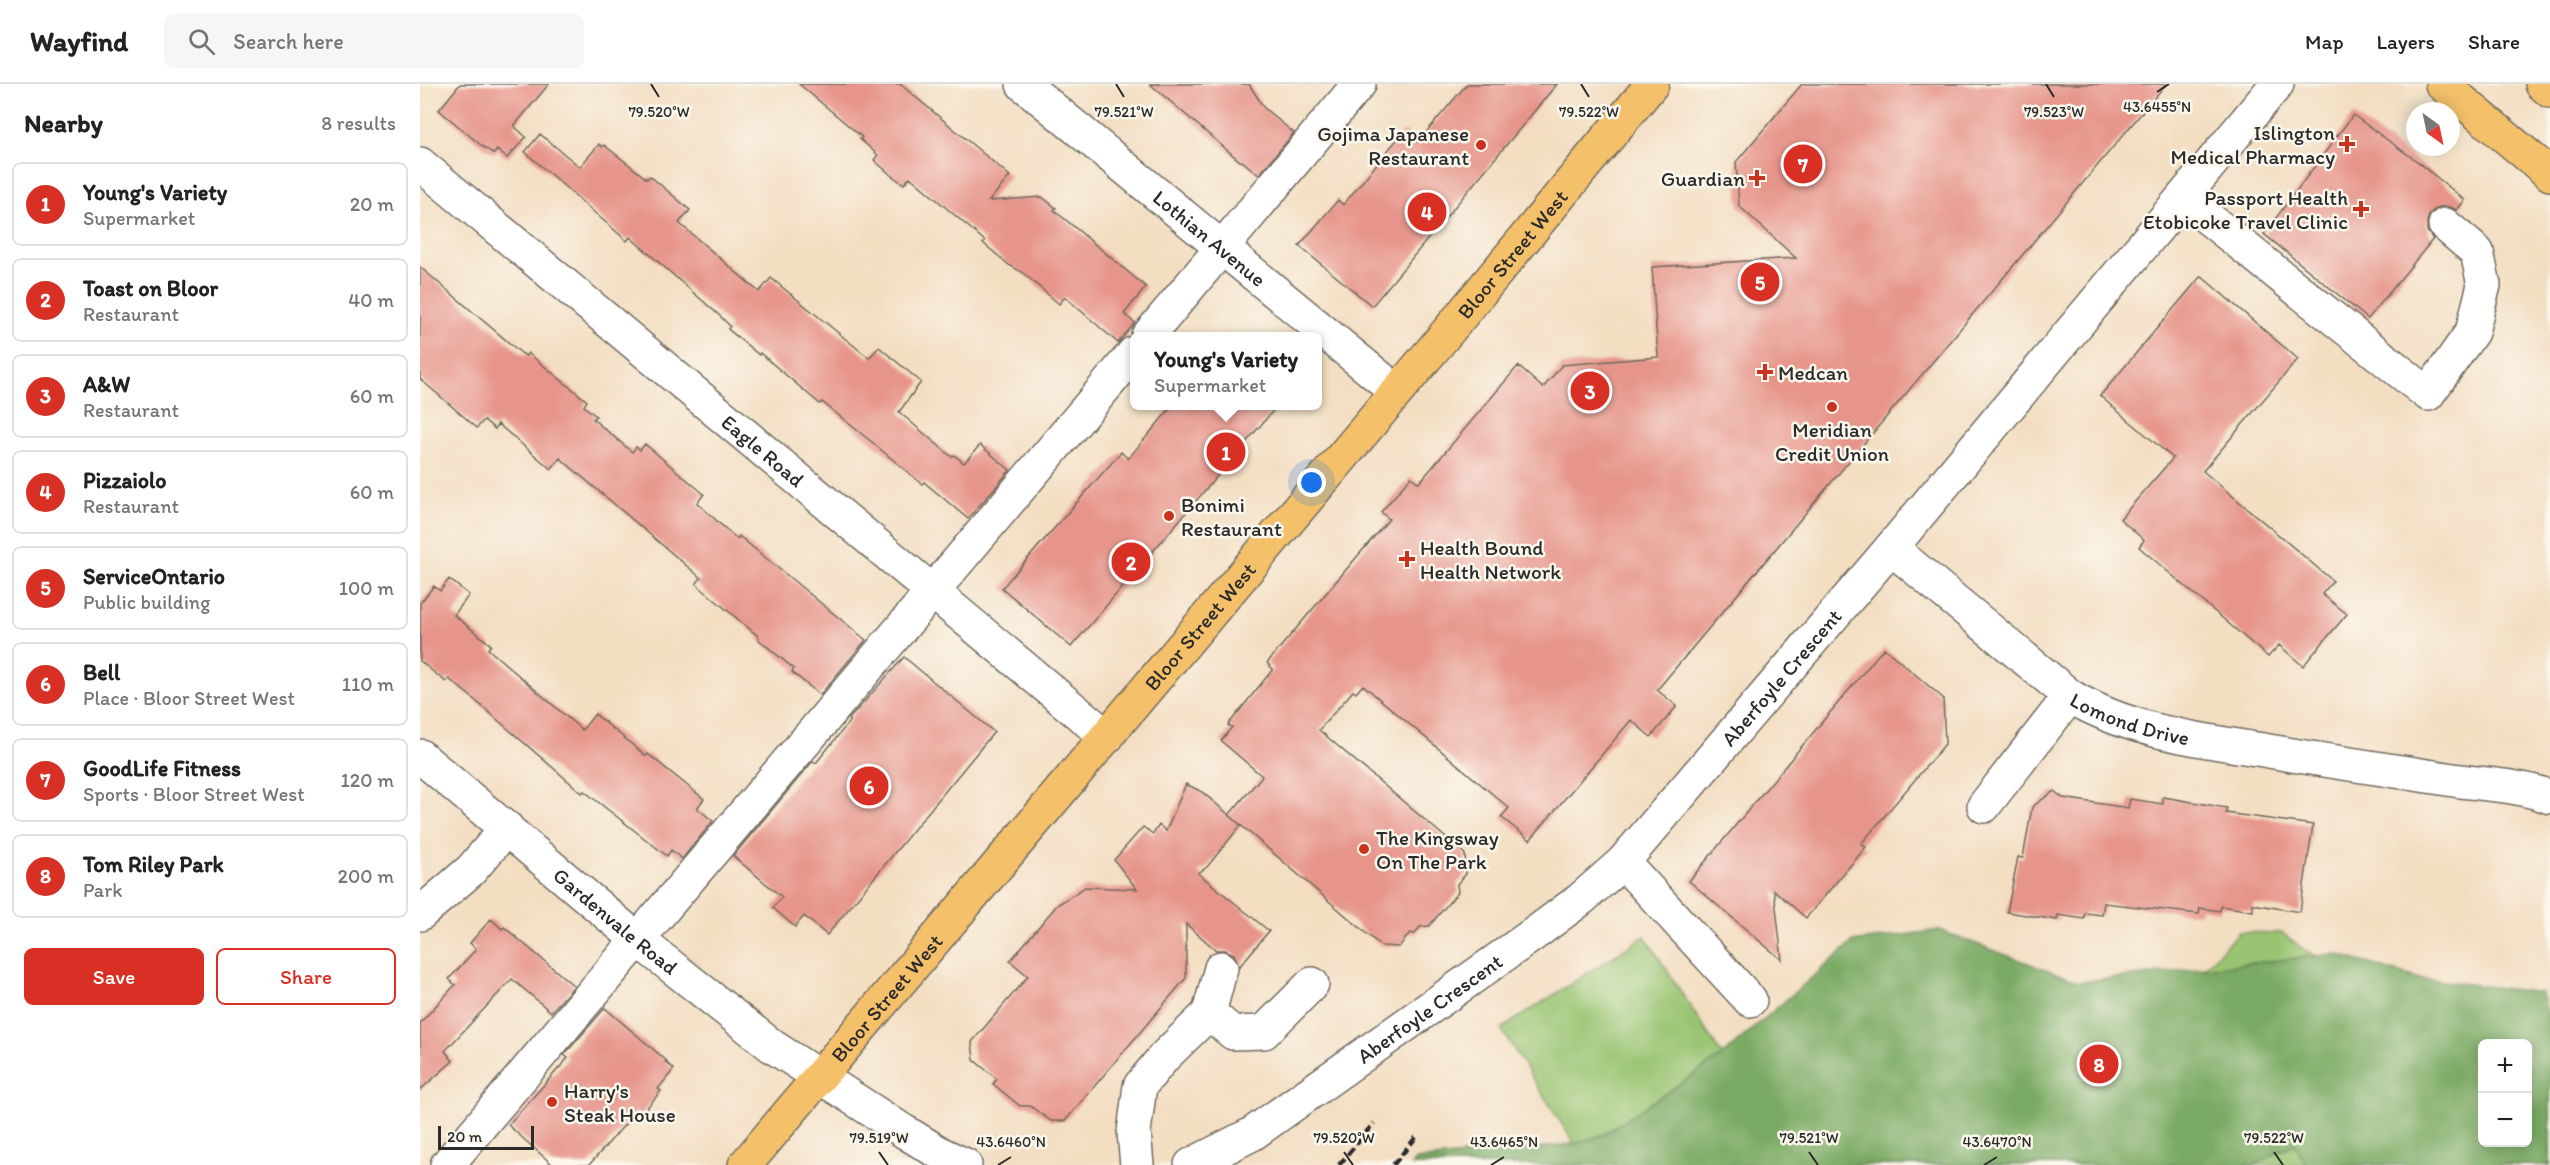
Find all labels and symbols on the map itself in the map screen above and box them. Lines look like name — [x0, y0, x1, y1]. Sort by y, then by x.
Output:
text: 43.6455°N — [2123, 98, 2191, 116]
north arrow — [2406, 102, 2460, 156]
text: 79.520°W — [628, 103, 690, 121]
text: 79.521°W — [1095, 103, 1154, 121]
text: 79.522°W — [1559, 103, 1619, 121]
text: 79.523°W — [2024, 103, 2084, 121]
place label: Islington Medical Pharmacy — [2171, 120, 2335, 169]
place label: Gojima Japanese Restaurant — [1317, 121, 1469, 170]
marker: Islington Medical Pharmacy — [2340, 137, 2354, 151]
marker: Gojima Japanese Restaurant — [1474, 138, 1488, 152]
pin: 7 — [1784, 142, 1822, 187]
place label: Guardian — [1661, 166, 1745, 191]
marker: Guardian — [1750, 171, 1764, 185]
street label: Lothian Avenue — [1148, 184, 1271, 291]
street label: Bloor Street West — [1451, 184, 1572, 323]
place label: Passport Health Etobicoke Travel Clinic — [2143, 185, 2348, 234]
pin: 4 — [1408, 190, 1446, 234]
marker: Passport Health Etobicoke Travel Clinic — [2352, 200, 2370, 218]
pin: 5 — [1740, 260, 1780, 304]
place label: Medcan — [1778, 360, 1848, 385]
marker: Medcan — [1756, 363, 1774, 381]
pin: 3 — [1570, 368, 1610, 414]
marker: Meridian Credit Union — [1825, 400, 1839, 414]
street label: Eagle Road — [717, 409, 810, 492]
place label: Meridian Credit Union — [1775, 417, 1889, 466]
pin: 1 — [1206, 430, 1246, 475]
your location — [1297, 468, 1326, 497]
place label: Bonimi Restaurant — [1181, 492, 1282, 541]
marker: Bonimi Restaurant — [1162, 509, 1176, 523]
place label: Health Bound Health Network — [1420, 535, 1561, 584]
pin: 2 — [1112, 540, 1150, 584]
marker: Health Bound Health Network — [1398, 550, 1416, 568]
street label: Bloor Street West — [1138, 557, 1261, 695]
street label: Aberfoyle Crescent — [1716, 603, 1846, 751]
street label: Lomond Drive — [2066, 686, 2192, 750]
pin: 6 — [850, 764, 888, 808]
place label: The Kingsway On The Park — [1376, 825, 1499, 874]
marker: The Kingsway On The Park — [1357, 842, 1371, 856]
street label: Gardenvale Road — [549, 862, 684, 980]
street label: Bloor Street West — [825, 928, 947, 1067]
street label: Aberfoyle Crescent — [1352, 948, 1507, 1068]
pin: 8 — [2080, 1042, 2118, 1086]
place label: Harry's Steak House — [564, 1078, 676, 1127]
marker: Harry's Steak House — [545, 1095, 559, 1109]
scale bar — [438, 1123, 534, 1150]
text: 79.519°W — [850, 1129, 909, 1147]
text: 79.520°W — [1313, 1129, 1375, 1147]
text: 79.521°W — [1780, 1129, 1839, 1147]
text: 79.522°W — [2244, 1129, 2304, 1147]
text: 43.6460°N — [976, 1133, 1046, 1151]
text: 43.6465°N — [1470, 1133, 1538, 1151]
text: 43.6470°N — [1962, 1133, 2032, 1151]

